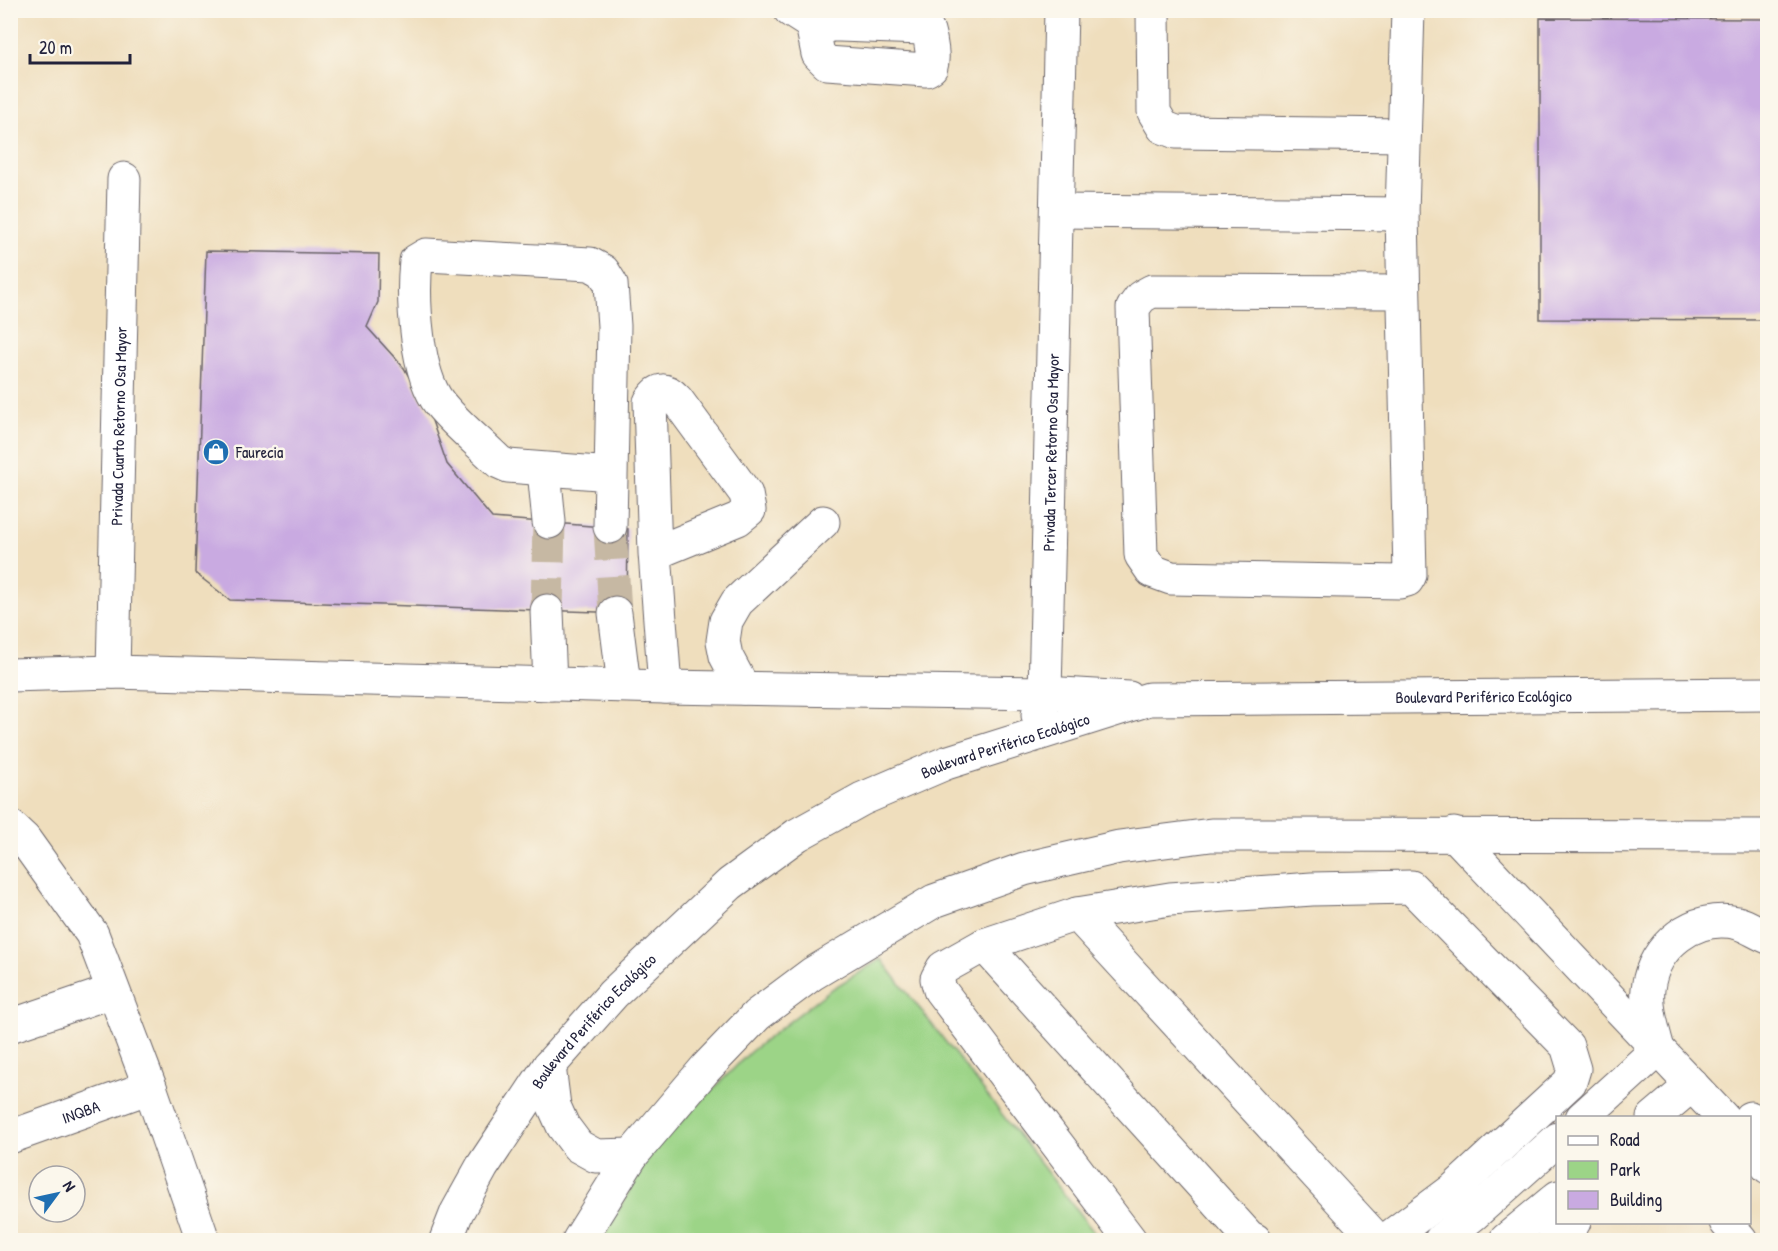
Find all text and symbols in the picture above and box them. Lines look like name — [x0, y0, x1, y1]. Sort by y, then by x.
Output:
scale bar — [30, 27, 130, 65]
text: 20 m — [39, 35, 72, 60]
street label: Privada Cuarto Retorno Osa Mayor — [105, 326, 132, 526]
street label: Privada Tercer Retorno Osa Mayor — [1037, 353, 1064, 552]
shop icon: Faurecia — [201, 437, 231, 467]
place label: Faurecia — [235, 441, 283, 463]
street label: Boulevard Periférico Ecológico — [1395, 685, 1573, 708]
street label: Boulevard Periférico Ecológico — [917, 707, 1093, 784]
street label: Boulevard Periférico Ecológico — [526, 948, 661, 1093]
street label: INQBA — [59, 1095, 103, 1129]
legend — [1556, 1116, 1751, 1224]
text: Road — [1610, 1127, 1640, 1152]
text: Park — [1610, 1157, 1641, 1182]
north arrow — [27, 1164, 87, 1224]
text: N — [58, 1176, 81, 1196]
text: Building — [1610, 1187, 1662, 1212]

